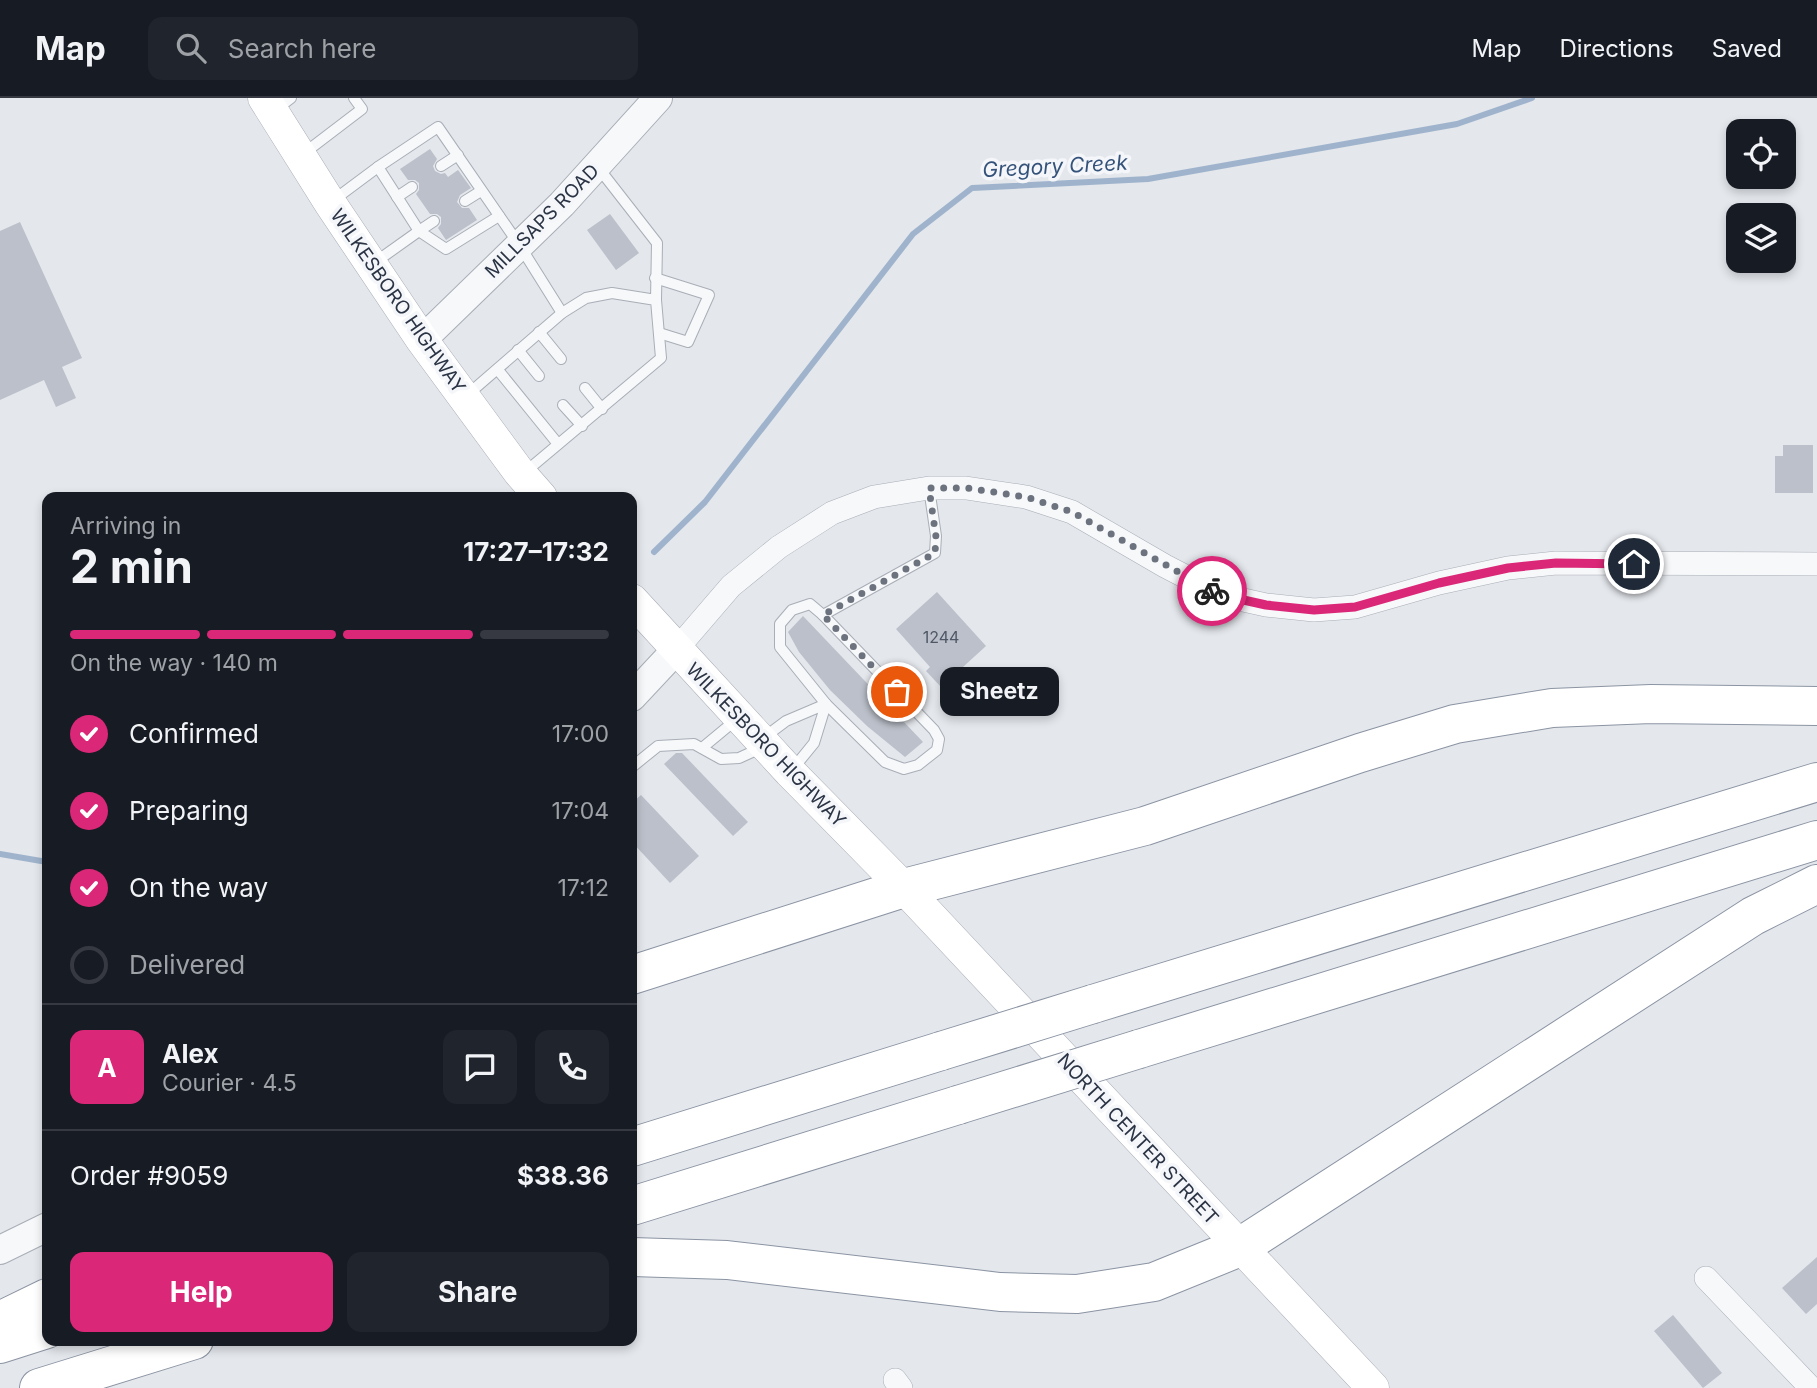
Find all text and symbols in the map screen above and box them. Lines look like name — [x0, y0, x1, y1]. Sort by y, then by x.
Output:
search box — [148, 17, 638, 80]
text: Map — [35, 28, 106, 68]
icon: search — [172, 29, 210, 67]
text: Search here — [228, 33, 376, 64]
text: Map — [1472, 34, 1521, 63]
text: Directions — [1559, 34, 1674, 63]
text: Saved — [1712, 34, 1782, 63]
map controls — [1726, 119, 1796, 273]
button: locate — [1726, 119, 1796, 189]
water label: Gregory Creek — [982, 150, 1129, 182]
street label: MILLSAPS ROAD — [480, 159, 604, 283]
button: layers — [1726, 203, 1796, 273]
street label: WILKESBORO HIGHWAY — [326, 204, 471, 398]
text: Arriving in — [70, 512, 181, 540]
pin — [1604, 534, 1664, 594]
text: 17:27–17:32 — [463, 536, 609, 567]
text: 2 min — [70, 538, 193, 594]
icon: home — [1615, 545, 1653, 583]
courier — [1177, 556, 1247, 626]
icon: bike — [1193, 572, 1231, 610]
house number: 1244 — [923, 627, 959, 647]
text: On the way · 140 m — [70, 649, 278, 677]
street label: WILKESBORO HIGHWAY — [681, 658, 851, 832]
pin — [867, 662, 927, 722]
callout: Sheetz — [939, 668, 1058, 716]
icon: bag — [878, 673, 916, 711]
text: Sheetz — [960, 677, 1039, 705]
icon: check — [70, 715, 108, 753]
text: Confirmed — [129, 718, 259, 749]
text: 17:00 — [552, 720, 609, 748]
icon: check — [70, 792, 108, 830]
text: Preparing — [129, 795, 249, 826]
text: 17:04 — [551, 797, 609, 825]
icon: check — [70, 869, 108, 907]
text: On the way — [129, 872, 268, 903]
text: 17:12 — [557, 874, 609, 902]
text: Delivered — [129, 949, 245, 980]
button: chat — [443, 1030, 517, 1104]
button: phone — [535, 1030, 609, 1104]
text: Alex — [162, 1038, 219, 1069]
street label: NORTH CENTER STREET — [1053, 1049, 1223, 1229]
text: A — [97, 1052, 117, 1083]
text: Courier · 4.5 — [162, 1069, 297, 1097]
text: Order #9059 — [70, 1160, 228, 1191]
text: $38.36 — [517, 1160, 609, 1191]
button: Help — [70, 1252, 333, 1332]
button: Share — [347, 1252, 609, 1332]

